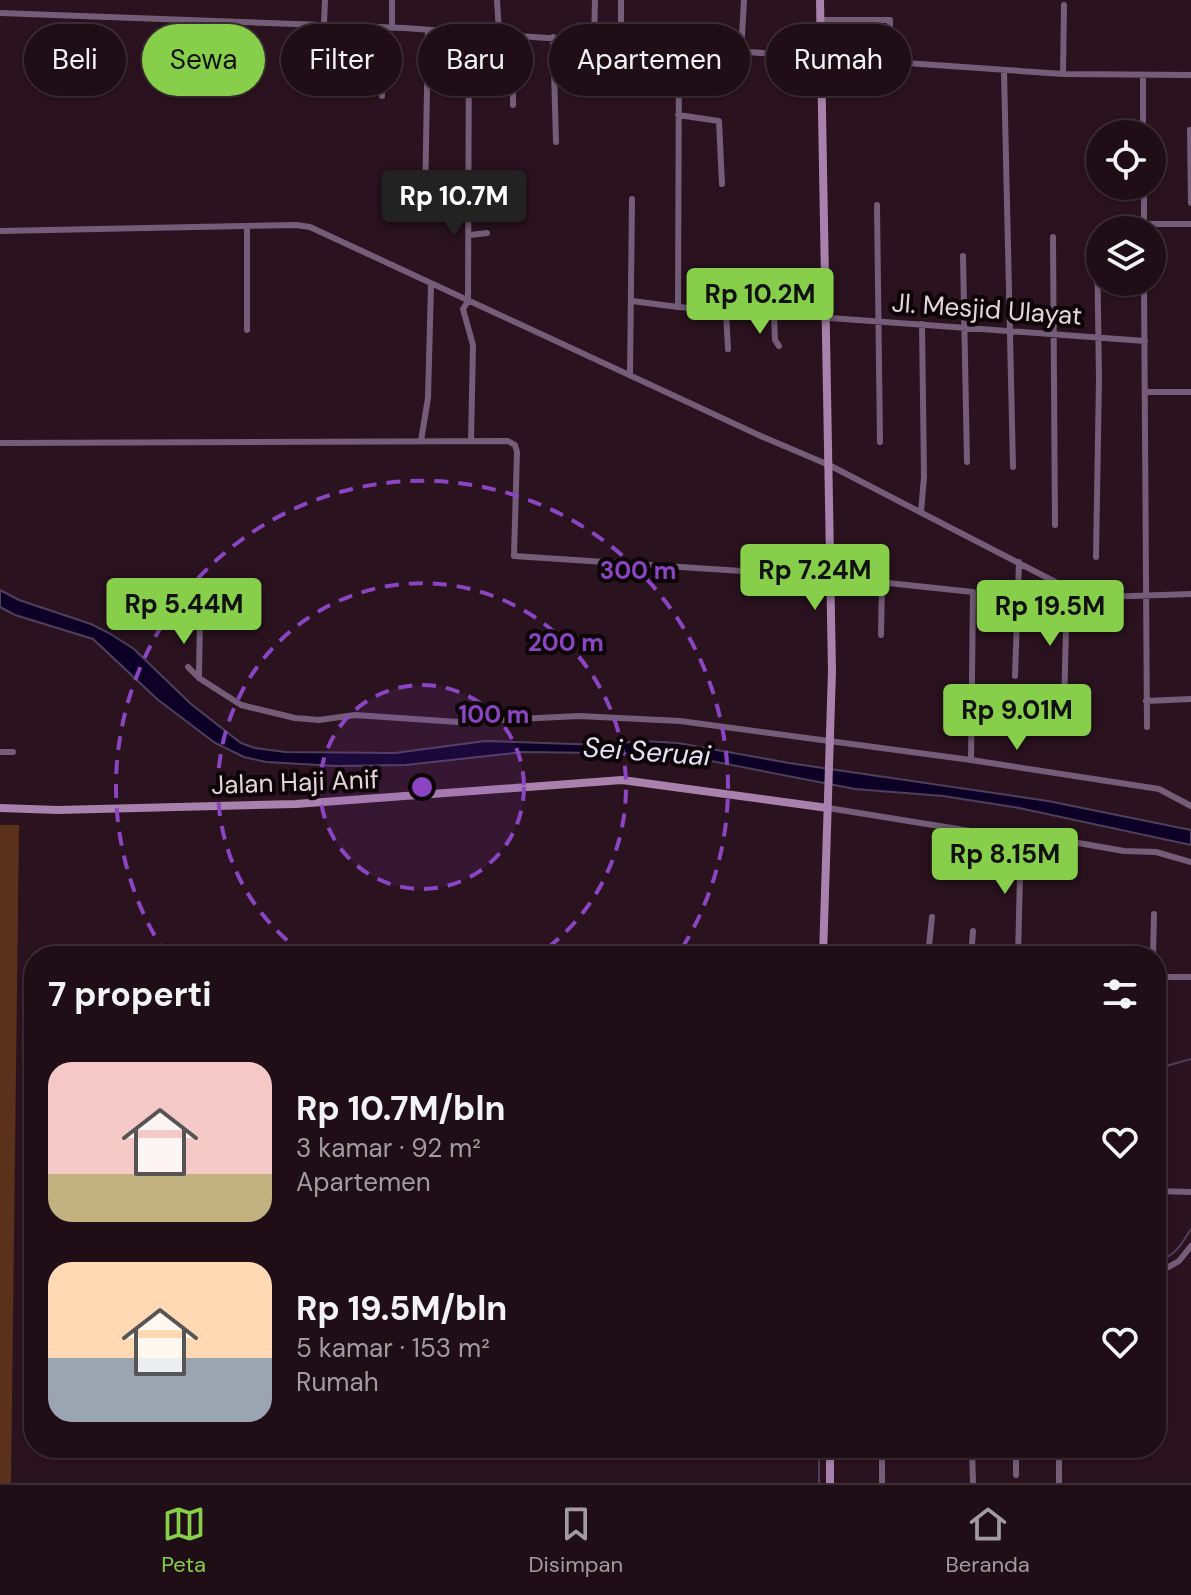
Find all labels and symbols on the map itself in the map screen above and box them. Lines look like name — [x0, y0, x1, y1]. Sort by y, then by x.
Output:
pin: Rp 10.7M — [371, 170, 537, 238]
pin: Rp 10.2M — [677, 268, 843, 336]
street label: Jl. Mesjid Ulayat — [891, 285, 1083, 333]
pin: Rp 7.24M — [732, 544, 898, 612]
text: 300 m — [600, 555, 676, 586]
pin: Rp 5.44M — [101, 578, 267, 646]
pin: Rp 19.5M — [967, 580, 1133, 648]
text: 200 m — [528, 627, 604, 658]
pin: Rp 9.01M — [934, 684, 1100, 752]
text: 100 m — [459, 699, 529, 730]
water label: Sei Seruai — [582, 729, 713, 775]
street label: Jalan Haji Anif — [211, 762, 379, 802]
centre of rings — [408, 773, 436, 801]
pin: Rp 8.15M — [922, 828, 1088, 896]

